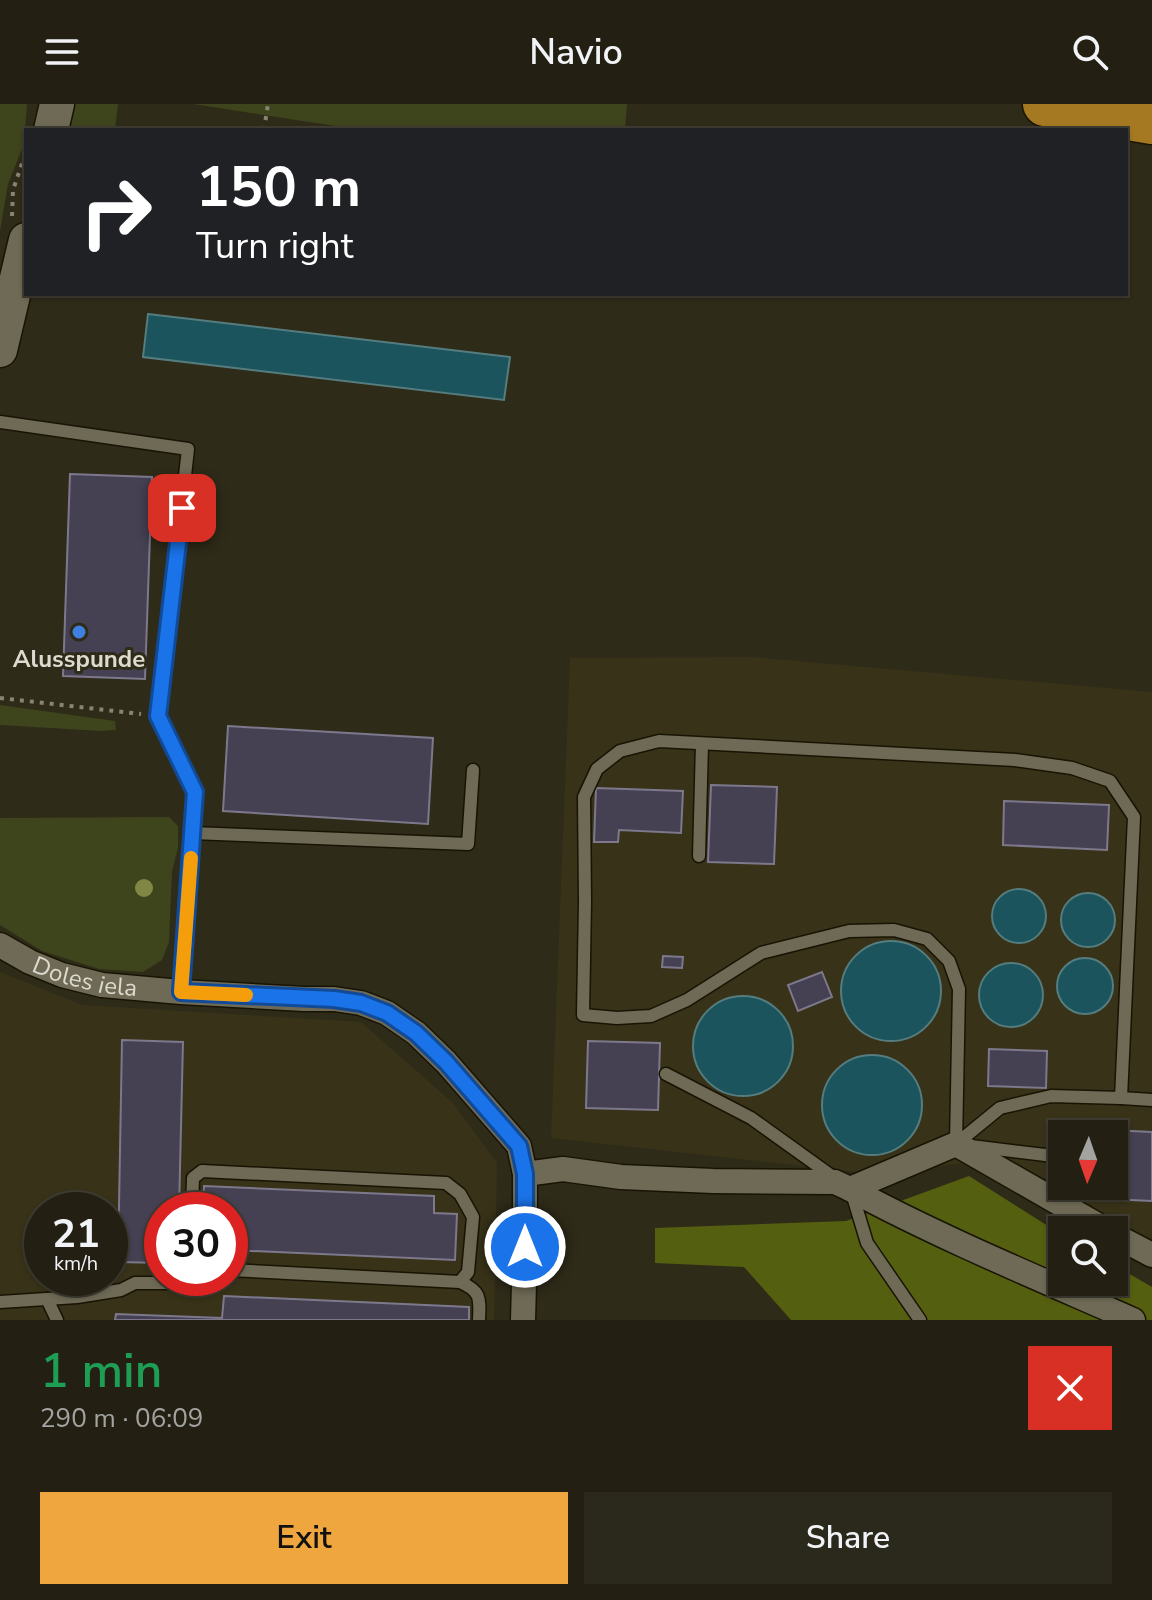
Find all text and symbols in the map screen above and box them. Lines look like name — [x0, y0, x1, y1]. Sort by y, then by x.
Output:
text: Navio — [529, 28, 623, 77]
icon: menu — [40, 30, 84, 74]
icon: search — [1068, 30, 1112, 74]
text: 150 m — [196, 149, 361, 226]
icon: right — [64, 160, 168, 264]
text: Turn right — [196, 222, 353, 271]
pin — [148, 474, 216, 542]
icon: arrive — [160, 486, 204, 530]
marker: Alusspunde — [70, 623, 88, 641]
place label: Alusspunde — [13, 643, 145, 675]
street label: Doles iela — [28, 949, 138, 1004]
north arrow — [1048, 1120, 1128, 1200]
map controls — [1048, 1120, 1128, 1296]
speed limit sign: 30 — [144, 1192, 248, 1296]
position arrow — [483, 1205, 567, 1289]
text: 21 — [52, 1207, 100, 1261]
button: search — [1048, 1216, 1128, 1296]
text: km/h — [54, 1250, 98, 1277]
text: 1 min — [40, 1338, 162, 1404]
button: close — [1028, 1346, 1112, 1430]
text: 290 m · 06:09 — [40, 1401, 203, 1436]
button: Exit — [40, 1492, 568, 1584]
button: Share — [584, 1492, 1112, 1584]

